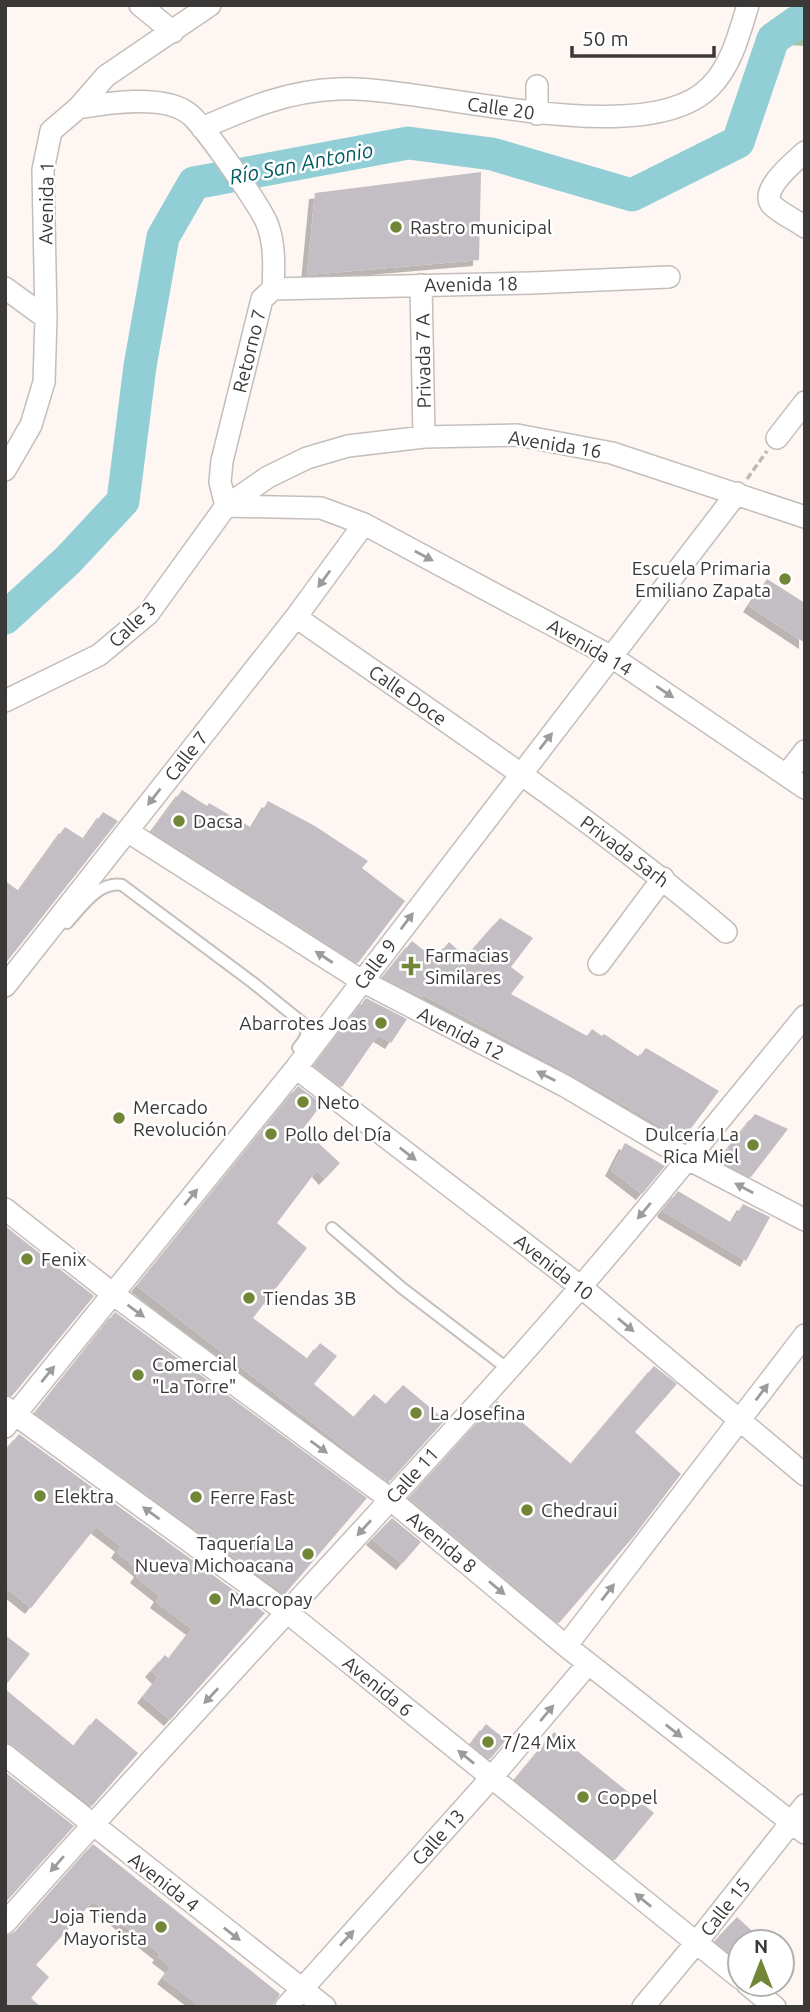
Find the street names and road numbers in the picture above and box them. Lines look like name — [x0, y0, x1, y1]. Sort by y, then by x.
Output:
street label: Calle 20 — [466, 92, 536, 124]
street label: Avenida 1 — [34, 161, 58, 245]
street label: Avenida 18 — [424, 272, 518, 296]
street label: Retorno 7 — [228, 307, 270, 395]
street label: Privada 7 A — [411, 313, 435, 409]
street label: Avenida 16 — [507, 426, 603, 462]
street label: Calle 3 — [104, 596, 160, 652]
street label: Avenida 14 — [544, 614, 636, 680]
street label: Calle Doce — [365, 660, 451, 730]
street label: Calle 7 — [160, 727, 212, 785]
street label: Privada Sarh — [576, 811, 674, 891]
street label: Calle 9 — [349, 935, 401, 993]
street label: Avenida 12 — [414, 1002, 508, 1064]
street label: Avenida 10 — [510, 1229, 598, 1305]
street label: Calle 11 — [381, 1442, 443, 1508]
street label: Avenida 8 — [403, 1507, 481, 1577]
street label: Avenida 6 — [339, 1651, 417, 1721]
street label: Calle 13 — [407, 1804, 469, 1870]
street label: Avenida 4 — [124, 1848, 204, 1916]
street label: Calle 15 — [696, 1874, 754, 1940]

